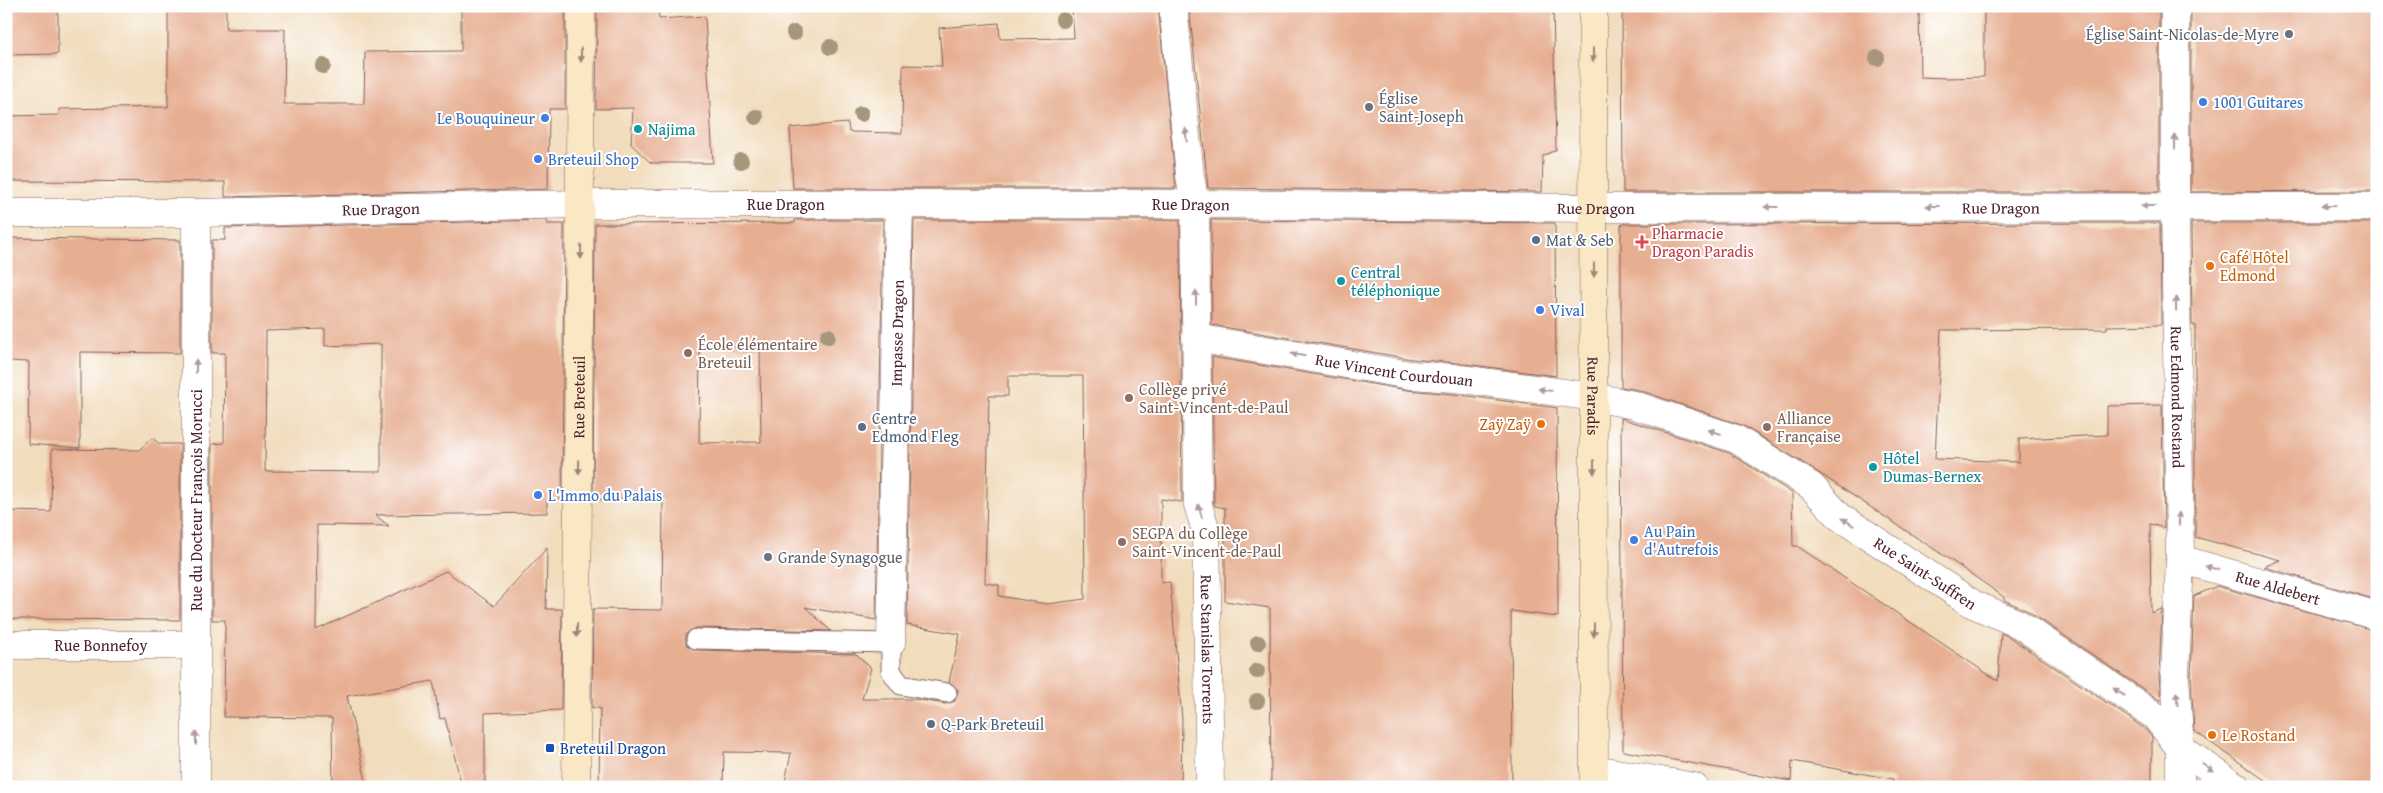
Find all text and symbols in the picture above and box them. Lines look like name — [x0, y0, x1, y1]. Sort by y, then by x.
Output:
place label: Église Saint-Nicolas-de-Myre — [2086, 22, 2279, 46]
marker: Église Saint-Nicolas-de-Myre — [2283, 28, 2295, 40]
one-way arrow — [577, 47, 585, 63]
one-way arrow — [1589, 47, 1597, 63]
place label: Église Saint-Joseph — [1379, 86, 1464, 128]
place label: 1001 Guitares — [2213, 90, 2303, 114]
marker: 1001 Guitares — [2197, 96, 2209, 108]
marker: Église Saint-Joseph — [1363, 101, 1375, 113]
place label: Le Bouquineur — [437, 106, 535, 130]
marker: Le Bouquineur — [539, 112, 551, 124]
place label: Najima — [648, 117, 696, 141]
marker: Najima — [632, 123, 644, 135]
one-way arrow — [1182, 127, 1190, 143]
one-way arrow — [2171, 133, 2179, 149]
place label: Breteuil Shop — [548, 147, 639, 171]
marker: Breteuil Shop — [532, 153, 544, 165]
street label: Rue Dragon — [747, 192, 825, 216]
street label: Rue Dragon — [1152, 192, 1230, 216]
street label: Rue Dragon — [1962, 195, 2040, 220]
street label: Rue Dragon — [342, 196, 420, 222]
street label: Rue Dragon — [1557, 196, 1635, 220]
one-way arrow — [1925, 202, 1941, 210]
one-way arrow — [2140, 202, 2156, 210]
one-way arrow — [2320, 202, 2336, 210]
one-way arrow — [1762, 203, 1778, 211]
place label: Pharmacie Dragon Paradis — [1652, 221, 1754, 263]
place label: Mat & Seb — [1546, 228, 1614, 252]
marker: Mat & Seb — [1530, 234, 1542, 246]
marker: Pharmacie Dragon Paradis — [1636, 236, 1648, 248]
one-way arrow — [577, 245, 585, 261]
place label: Café Hôtel Edmond — [2220, 245, 2289, 287]
place label: Central téléphonique — [1351, 260, 1440, 302]
marker: Café Hôtel Edmond — [2204, 260, 2216, 272]
one-way arrow — [1590, 262, 1598, 278]
marker: Central téléphonique — [1335, 275, 1347, 287]
street label: Impasse Dragon — [884, 279, 910, 387]
one-way arrow — [1192, 289, 1200, 305]
one-way arrow — [2172, 296, 2180, 312]
place label: Vival — [1550, 298, 1585, 322]
marker: Vival — [1534, 304, 1546, 316]
street label: Rue Edmond Rostand — [2165, 326, 2191, 469]
place label: École élémentaire Breteuil — [698, 332, 818, 374]
marker: École élémentaire Breteuil — [682, 347, 694, 359]
street label: Rue Vincent Courdouan — [1313, 347, 1475, 392]
one-way arrow — [1290, 351, 1306, 359]
street label: Rue Breteuil — [566, 355, 591, 438]
one-way arrow — [192, 357, 200, 373]
street label: Rue Paradis — [1581, 357, 1606, 435]
place label: Collège privé Saint-Vincent-de-Paul — [1139, 377, 1289, 419]
one-way arrow — [1537, 386, 1553, 394]
street label: Rue du Docteur François Morucci — [184, 388, 208, 611]
marker: Collège privé Saint-Vincent-de-Paul — [1123, 392, 1135, 404]
place label: Centre Edmond Fleg — [872, 406, 959, 448]
place label: Alliance Française — [1777, 406, 1841, 448]
place label: Zaÿ Zaÿ — [1479, 412, 1531, 436]
marker: Zaÿ Zaÿ — [1535, 418, 1547, 430]
marker: Centre Edmond Fleg — [856, 421, 868, 433]
marker: Alliance Française — [1761, 421, 1773, 433]
one-way arrow — [1708, 428, 1723, 435]
place label: Hôtel Dumas-Bernex — [1883, 446, 1982, 488]
one-way arrow — [575, 460, 583, 476]
one-way arrow — [1590, 460, 1598, 476]
marker: Hôtel Dumas-Bernex — [1867, 461, 1879, 473]
place label: L'Immo du Palais — [548, 483, 662, 507]
marker: L'Immo du Palais — [532, 489, 544, 501]
one-way arrow — [1196, 504, 1204, 519]
one-way arrow — [2175, 511, 2183, 527]
one-way arrow — [1841, 518, 1855, 527]
place label: Au Pain d'Autrefois — [1644, 519, 1719, 561]
place label: SEGPA du Collège Saint-Vincent-de-Paul — [1132, 521, 1282, 563]
street label: Rue Saint-Suffren — [1869, 530, 1982, 615]
marker: Au Pain d'Autrefois — [1628, 534, 1640, 546]
marker: SEGPA du Collège Saint-Vincent-de-Paul — [1116, 536, 1128, 548]
place label: Grande Synagogue — [778, 545, 903, 569]
marker: Grande Synagogue — [762, 551, 774, 563]
one-way arrow — [2205, 564, 2220, 572]
street label: Rue Aldebert — [2233, 564, 2324, 611]
street label: Rue Stanislas Torrents — [1195, 574, 1221, 725]
one-way arrow — [573, 622, 581, 638]
one-way arrow — [1590, 622, 1598, 638]
street label: Rue Bonnefoy — [55, 633, 148, 657]
one-way arrow — [2112, 687, 2126, 696]
one-way arrow — [2172, 691, 2180, 707]
place label: Q-Park Breteuil — [941, 712, 1045, 736]
marker: Q-Park Breteuil — [925, 718, 937, 730]
place label: Le Rostand — [2222, 723, 2296, 747]
marker: Le Rostand — [2206, 729, 2218, 741]
one-way arrow — [192, 730, 200, 746]
place label: Breteuil Dragon — [560, 736, 666, 760]
marker: Breteuil Dragon — [544, 742, 556, 754]
one-way arrow — [2201, 762, 2215, 772]

